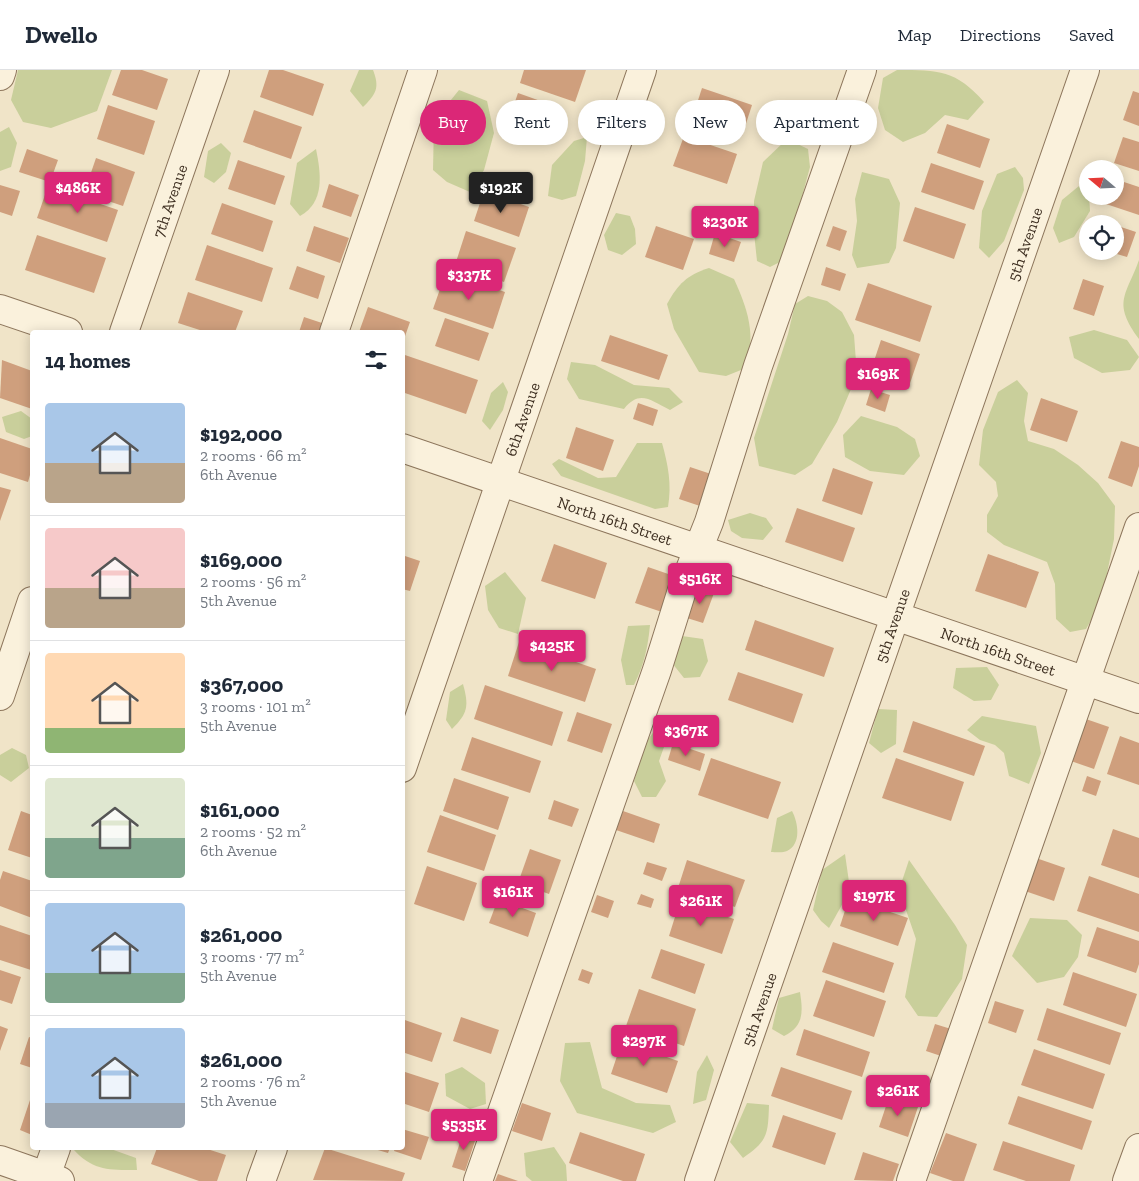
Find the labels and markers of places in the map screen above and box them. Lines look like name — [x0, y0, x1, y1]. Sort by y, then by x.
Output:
pin: $486K — [43, 172, 113, 214]
pin: $192K — [466, 172, 536, 214]
pin: $230K — [690, 206, 760, 248]
pin: $337K — [434, 258, 504, 301]
pin: $169K — [843, 358, 913, 400]
pin: $516K — [665, 562, 735, 605]
pin: $425K — [517, 630, 587, 672]
pin: $367K — [651, 714, 721, 757]
pin: $161K — [478, 876, 548, 918]
pin: $197K — [839, 880, 909, 922]
pin: $261K — [666, 884, 736, 927]
pin: $297K — [609, 1024, 679, 1067]
pin: $261K — [863, 1074, 933, 1117]
pin: $535K — [429, 1108, 499, 1151]

